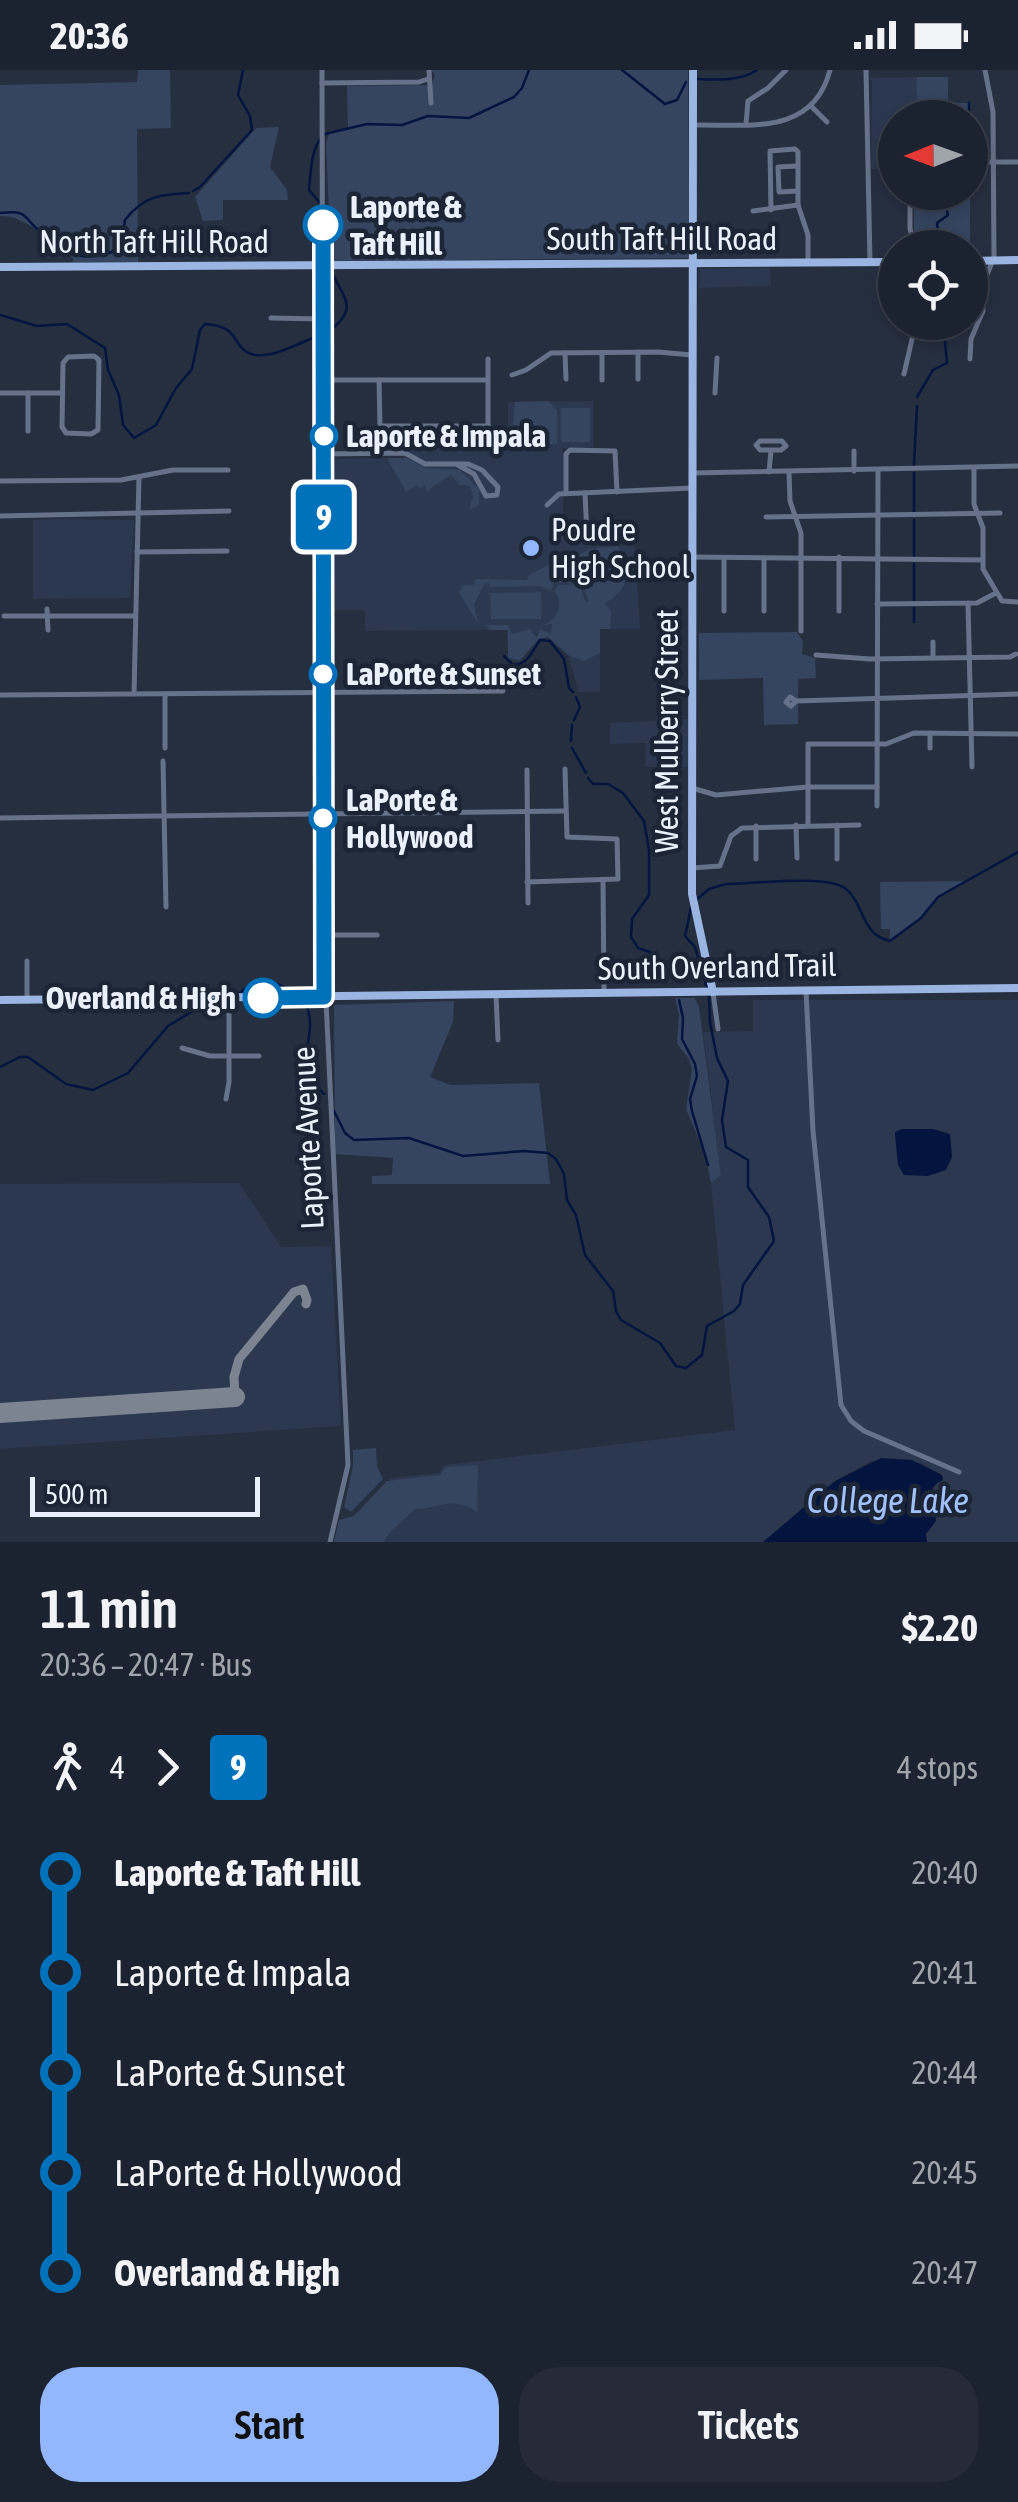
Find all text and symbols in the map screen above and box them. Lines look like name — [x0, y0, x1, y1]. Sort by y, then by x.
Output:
text: 20:36 — [50, 14, 129, 57]
north arrow — [878, 100, 988, 210]
map controls — [878, 100, 988, 340]
place label: Laporte & Taft Hill — [350, 188, 462, 262]
marker: Laporte & Taft Hill — [304, 206, 342, 244]
street label: South Taft Hill Road — [547, 220, 777, 257]
street label: North Taft Hill Road — [39, 223, 269, 260]
button: locate — [878, 230, 988, 340]
place label: Laporte & Impala — [346, 417, 546, 454]
marker: Laporte & Impala — [311, 423, 337, 449]
line badge: 9 — [292, 484, 356, 550]
text: 9 — [316, 497, 332, 537]
place label: Poudre High School — [551, 511, 690, 585]
marker: Poudre High School — [520, 537, 542, 559]
street label: West Mulberry Street — [648, 609, 685, 853]
place label: LaPorte & Sunset — [346, 655, 542, 692]
marker: LaPorte & Sunset — [310, 661, 336, 687]
place label: LaPorte & Hollywood — [346, 781, 474, 855]
marker: LaPorte & Hollywood — [310, 805, 336, 831]
street label: South Overland Trail — [597, 946, 837, 987]
place label: Overland & High — [46, 979, 236, 1016]
marker: Overland & High — [244, 979, 282, 1017]
street label: Laporte Avenue — [284, 1046, 331, 1230]
scale bar — [30, 1472, 260, 1516]
text: 500 m — [45, 1478, 108, 1510]
water label: College Lake — [807, 1480, 969, 1520]
text: 11 min — [40, 1577, 178, 1640]
text: $2.20 — [902, 1606, 978, 1649]
text: 20:36 – 20:47 · Bus — [40, 1646, 252, 1683]
icon: walk — [40, 1740, 95, 1795]
icon: forward — [140, 1740, 195, 1795]
text: 9 — [230, 1747, 247, 1787]
text: 4 — [110, 1749, 125, 1786]
text: 4 stops — [897, 1749, 978, 1786]
text: Laporte & Taft Hill — [114, 1851, 360, 1894]
text: 20:40 — [912, 1854, 978, 1891]
text: Laporte & Impala — [114, 1951, 352, 1994]
text: 20:41 — [912, 1954, 978, 1991]
text: LaPorte & Sunset — [114, 2051, 346, 2094]
text: 20:44 — [912, 2054, 978, 2091]
text: LaPorte & Hollywood — [114, 2151, 403, 2194]
text: 20:45 — [912, 2154, 978, 2191]
text: Overland & High — [114, 2251, 340, 2294]
text: 20:47 — [912, 2254, 978, 2291]
button: Start — [40, 2367, 499, 2482]
button: Tickets — [519, 2367, 978, 2482]

